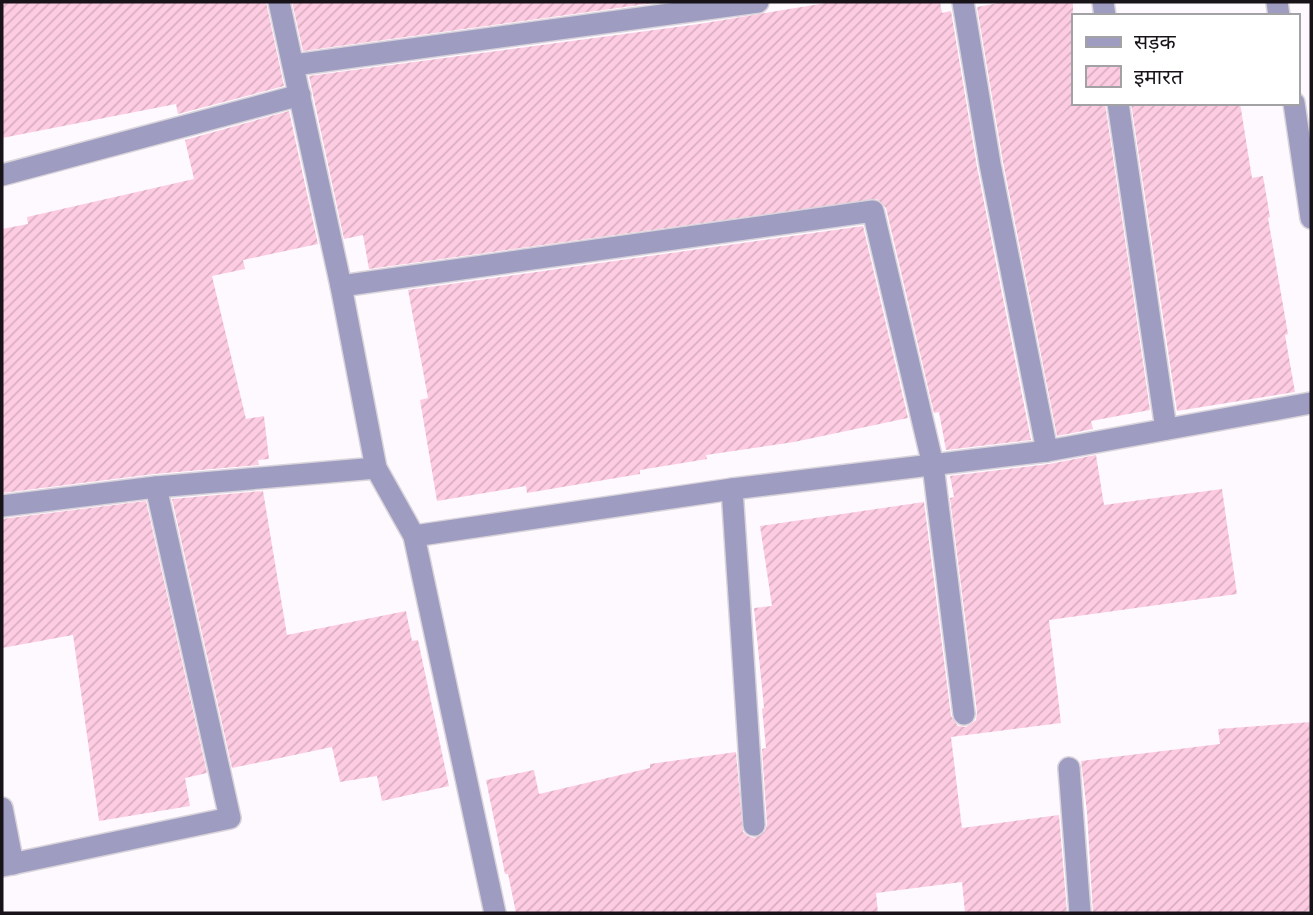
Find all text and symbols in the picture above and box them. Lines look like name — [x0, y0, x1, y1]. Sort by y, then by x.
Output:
legend — [1072, 14, 1299, 105]
text: सड़क — [1134, 28, 1176, 55]
text: इमारत — [1134, 63, 1184, 90]

